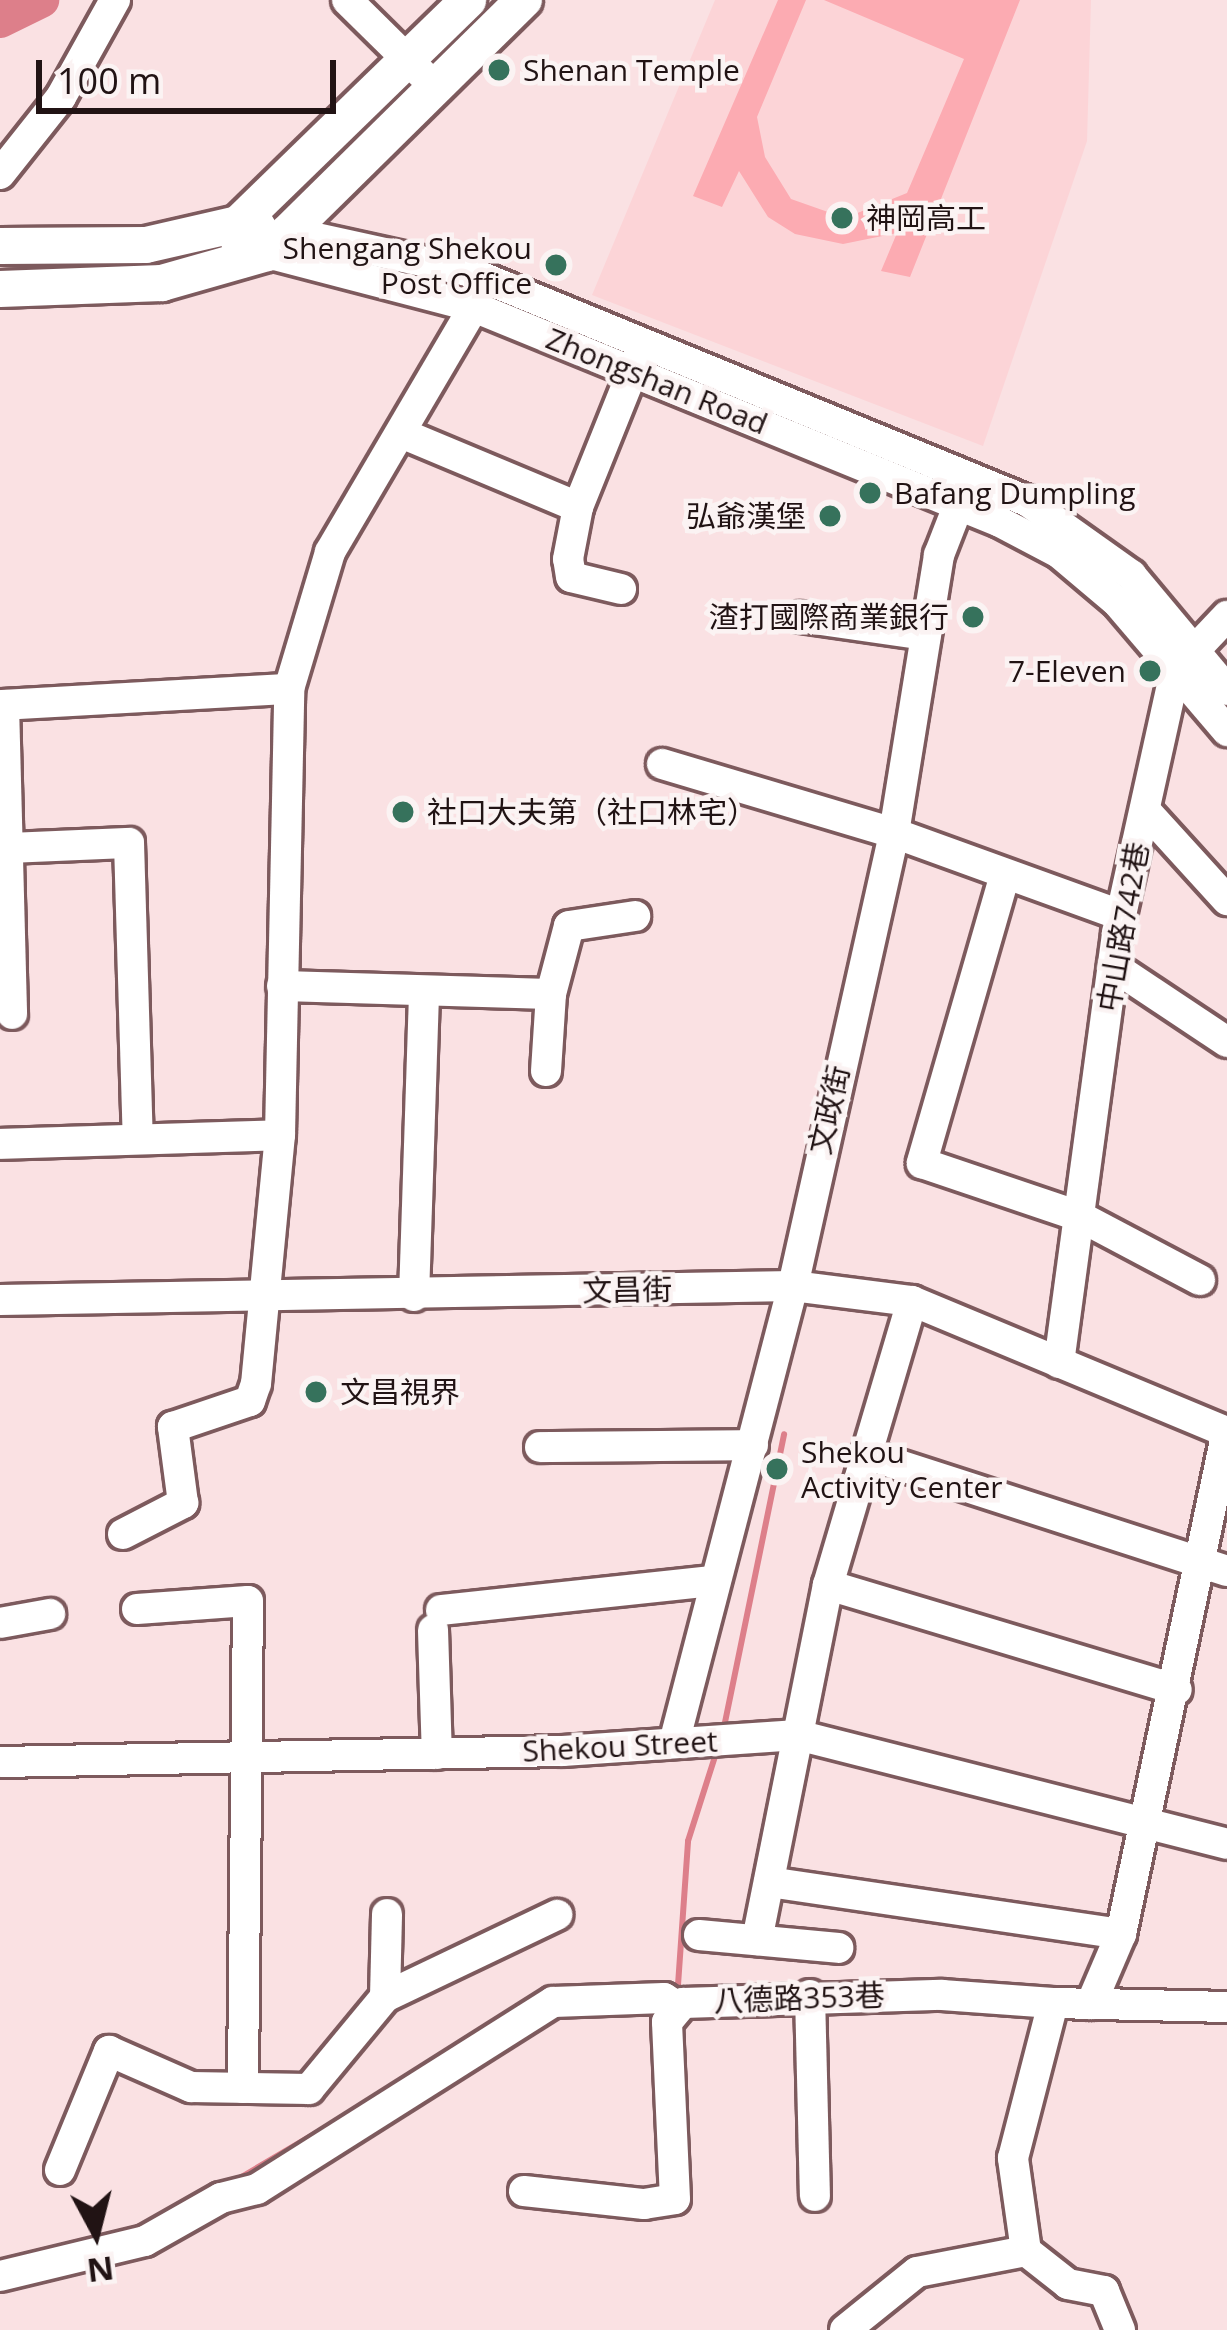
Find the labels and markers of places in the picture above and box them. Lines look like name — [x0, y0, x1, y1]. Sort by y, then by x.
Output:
place label: Shenan Temple — [523, 52, 740, 88]
marker: Shenan Temple — [486, 57, 512, 83]
place label: 神岡高工 — [866, 200, 986, 236]
marker: 神岡高工 — [829, 205, 855, 231]
place label: Shengang Shekou Post Office — [283, 230, 532, 300]
marker: Shengang Shekou Post Office — [543, 252, 569, 278]
place label: Bafang Dumpling — [894, 475, 1135, 511]
marker: Bafang Dumpling — [857, 480, 883, 506]
place label: 弘爺漢堡 — [686, 498, 806, 534]
marker: 弘爺漢堡 — [817, 503, 843, 529]
place label: 渣打國際商業銀行 — [709, 599, 949, 635]
marker: 渣打國際商業銀行 — [960, 604, 986, 630]
place label: 7-Eleven — [1008, 653, 1126, 689]
marker: 7-Eleven — [1137, 658, 1163, 684]
place label: 社口大夫第（社口林宅） — [427, 794, 757, 830]
marker: 社口大夫第（社口林宅） — [390, 799, 416, 825]
place label: 文昌視界 — [340, 1374, 460, 1410]
marker: 文昌視界 — [303, 1379, 329, 1405]
place label: Shekou Activity Center — [801, 1434, 1003, 1504]
marker: Shekou Activity Center — [764, 1456, 790, 1482]

